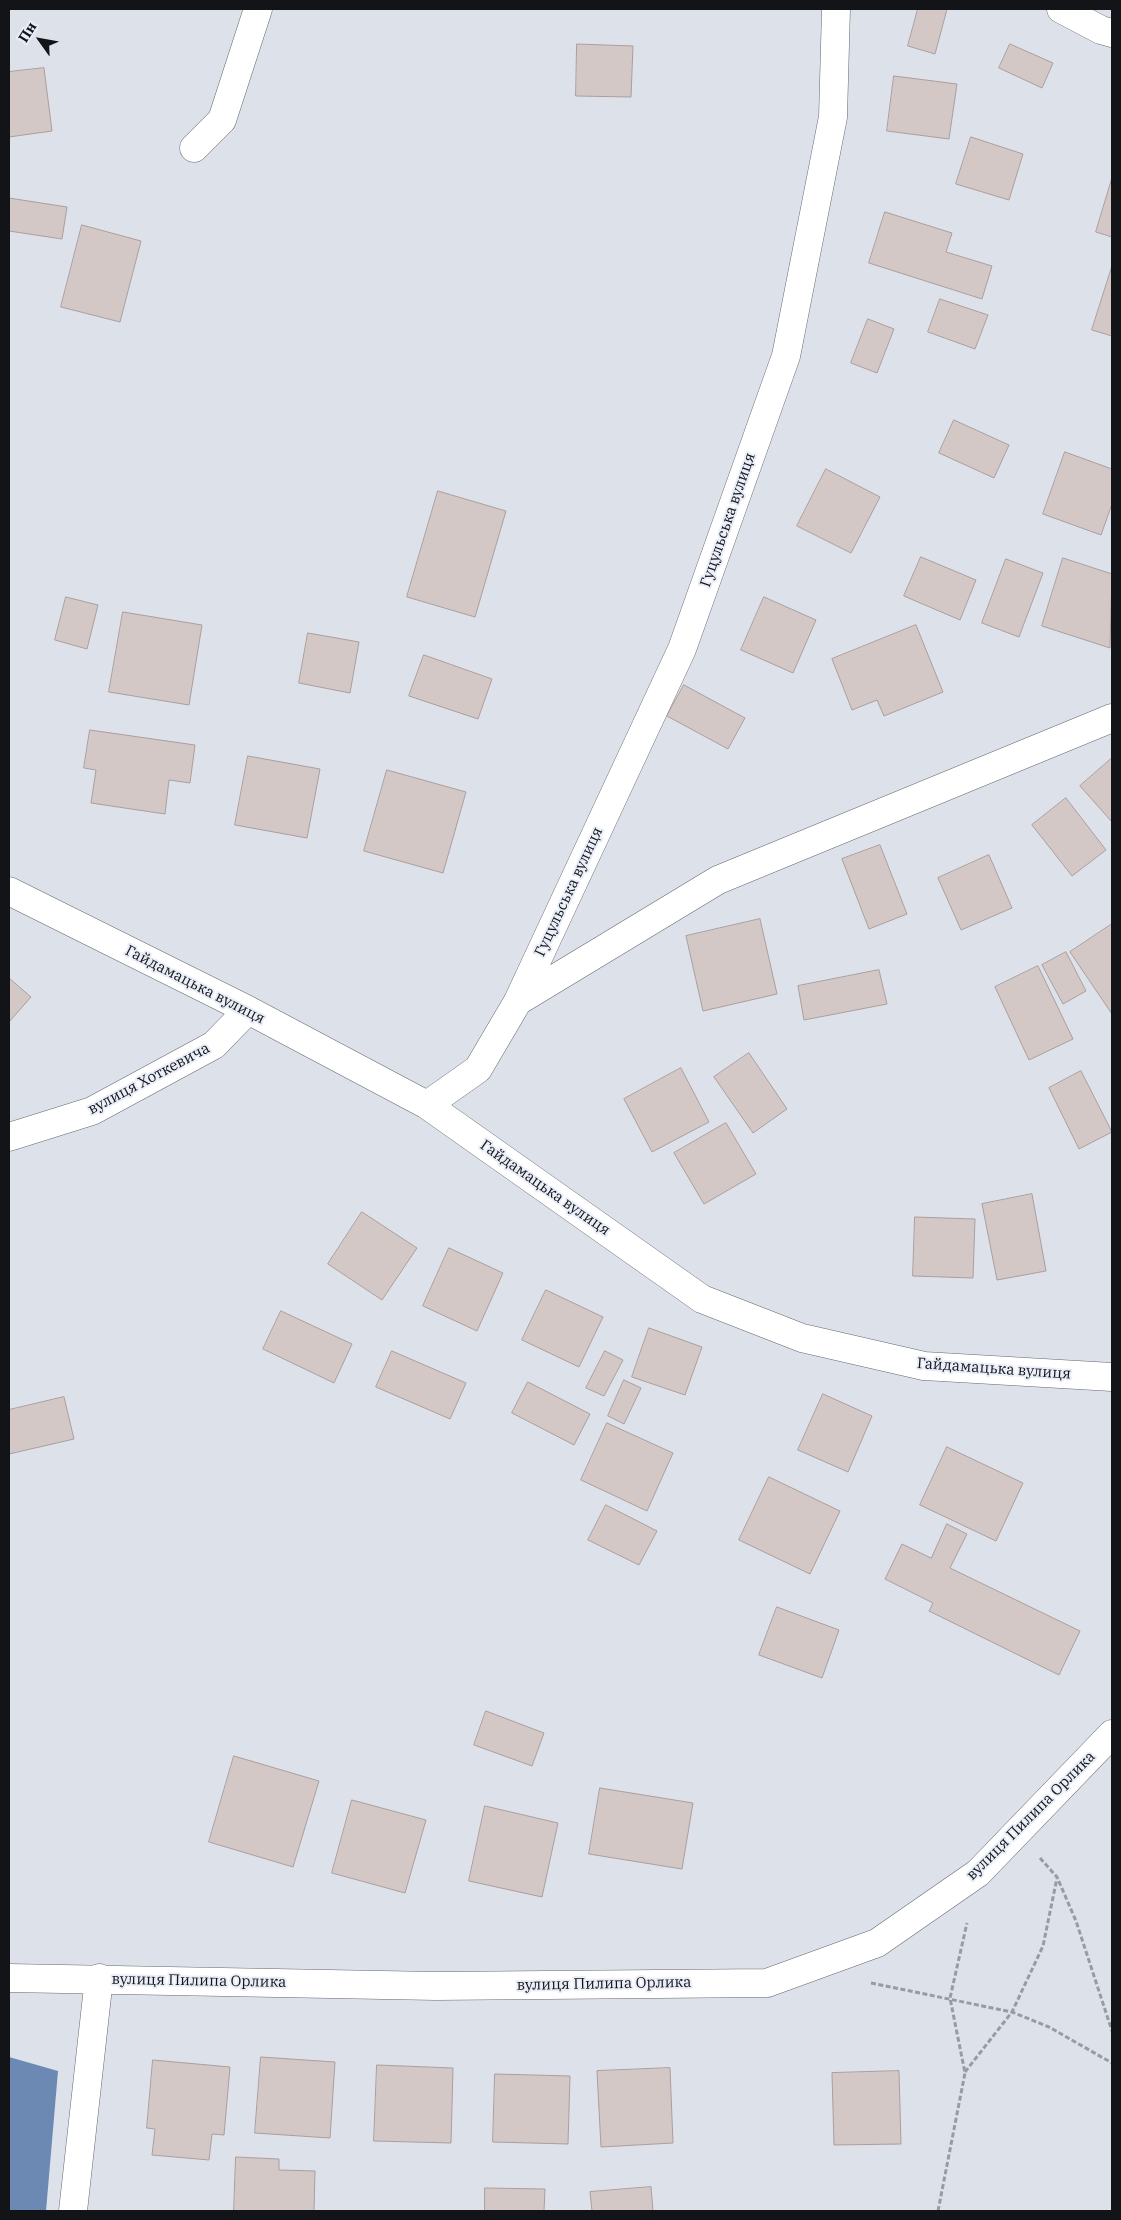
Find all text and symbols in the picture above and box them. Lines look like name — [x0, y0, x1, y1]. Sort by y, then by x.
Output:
north arrow — [15, 15, 65, 65]
text: Пн — [14, 18, 40, 46]
street label: Гуцульська вулиця — [697, 451, 759, 589]
street label: Гуцульська вулиця — [531, 824, 607, 960]
street label: Гайдамацька вулиця — [122, 942, 268, 1028]
street label: вулиця Хоткевича — [85, 1039, 213, 1119]
street label: Гайдамацька вулиця — [477, 1136, 613, 1240]
street label: Гайдамацька вулиця — [916, 1355, 1072, 1383]
street label: вулиця Пилипа Орлика — [963, 1748, 1099, 1884]
street label: вулиця Пилипа Орлика — [111, 1970, 287, 1992]
street label: вулиця Пилипа Орлика — [516, 1973, 692, 1995]

